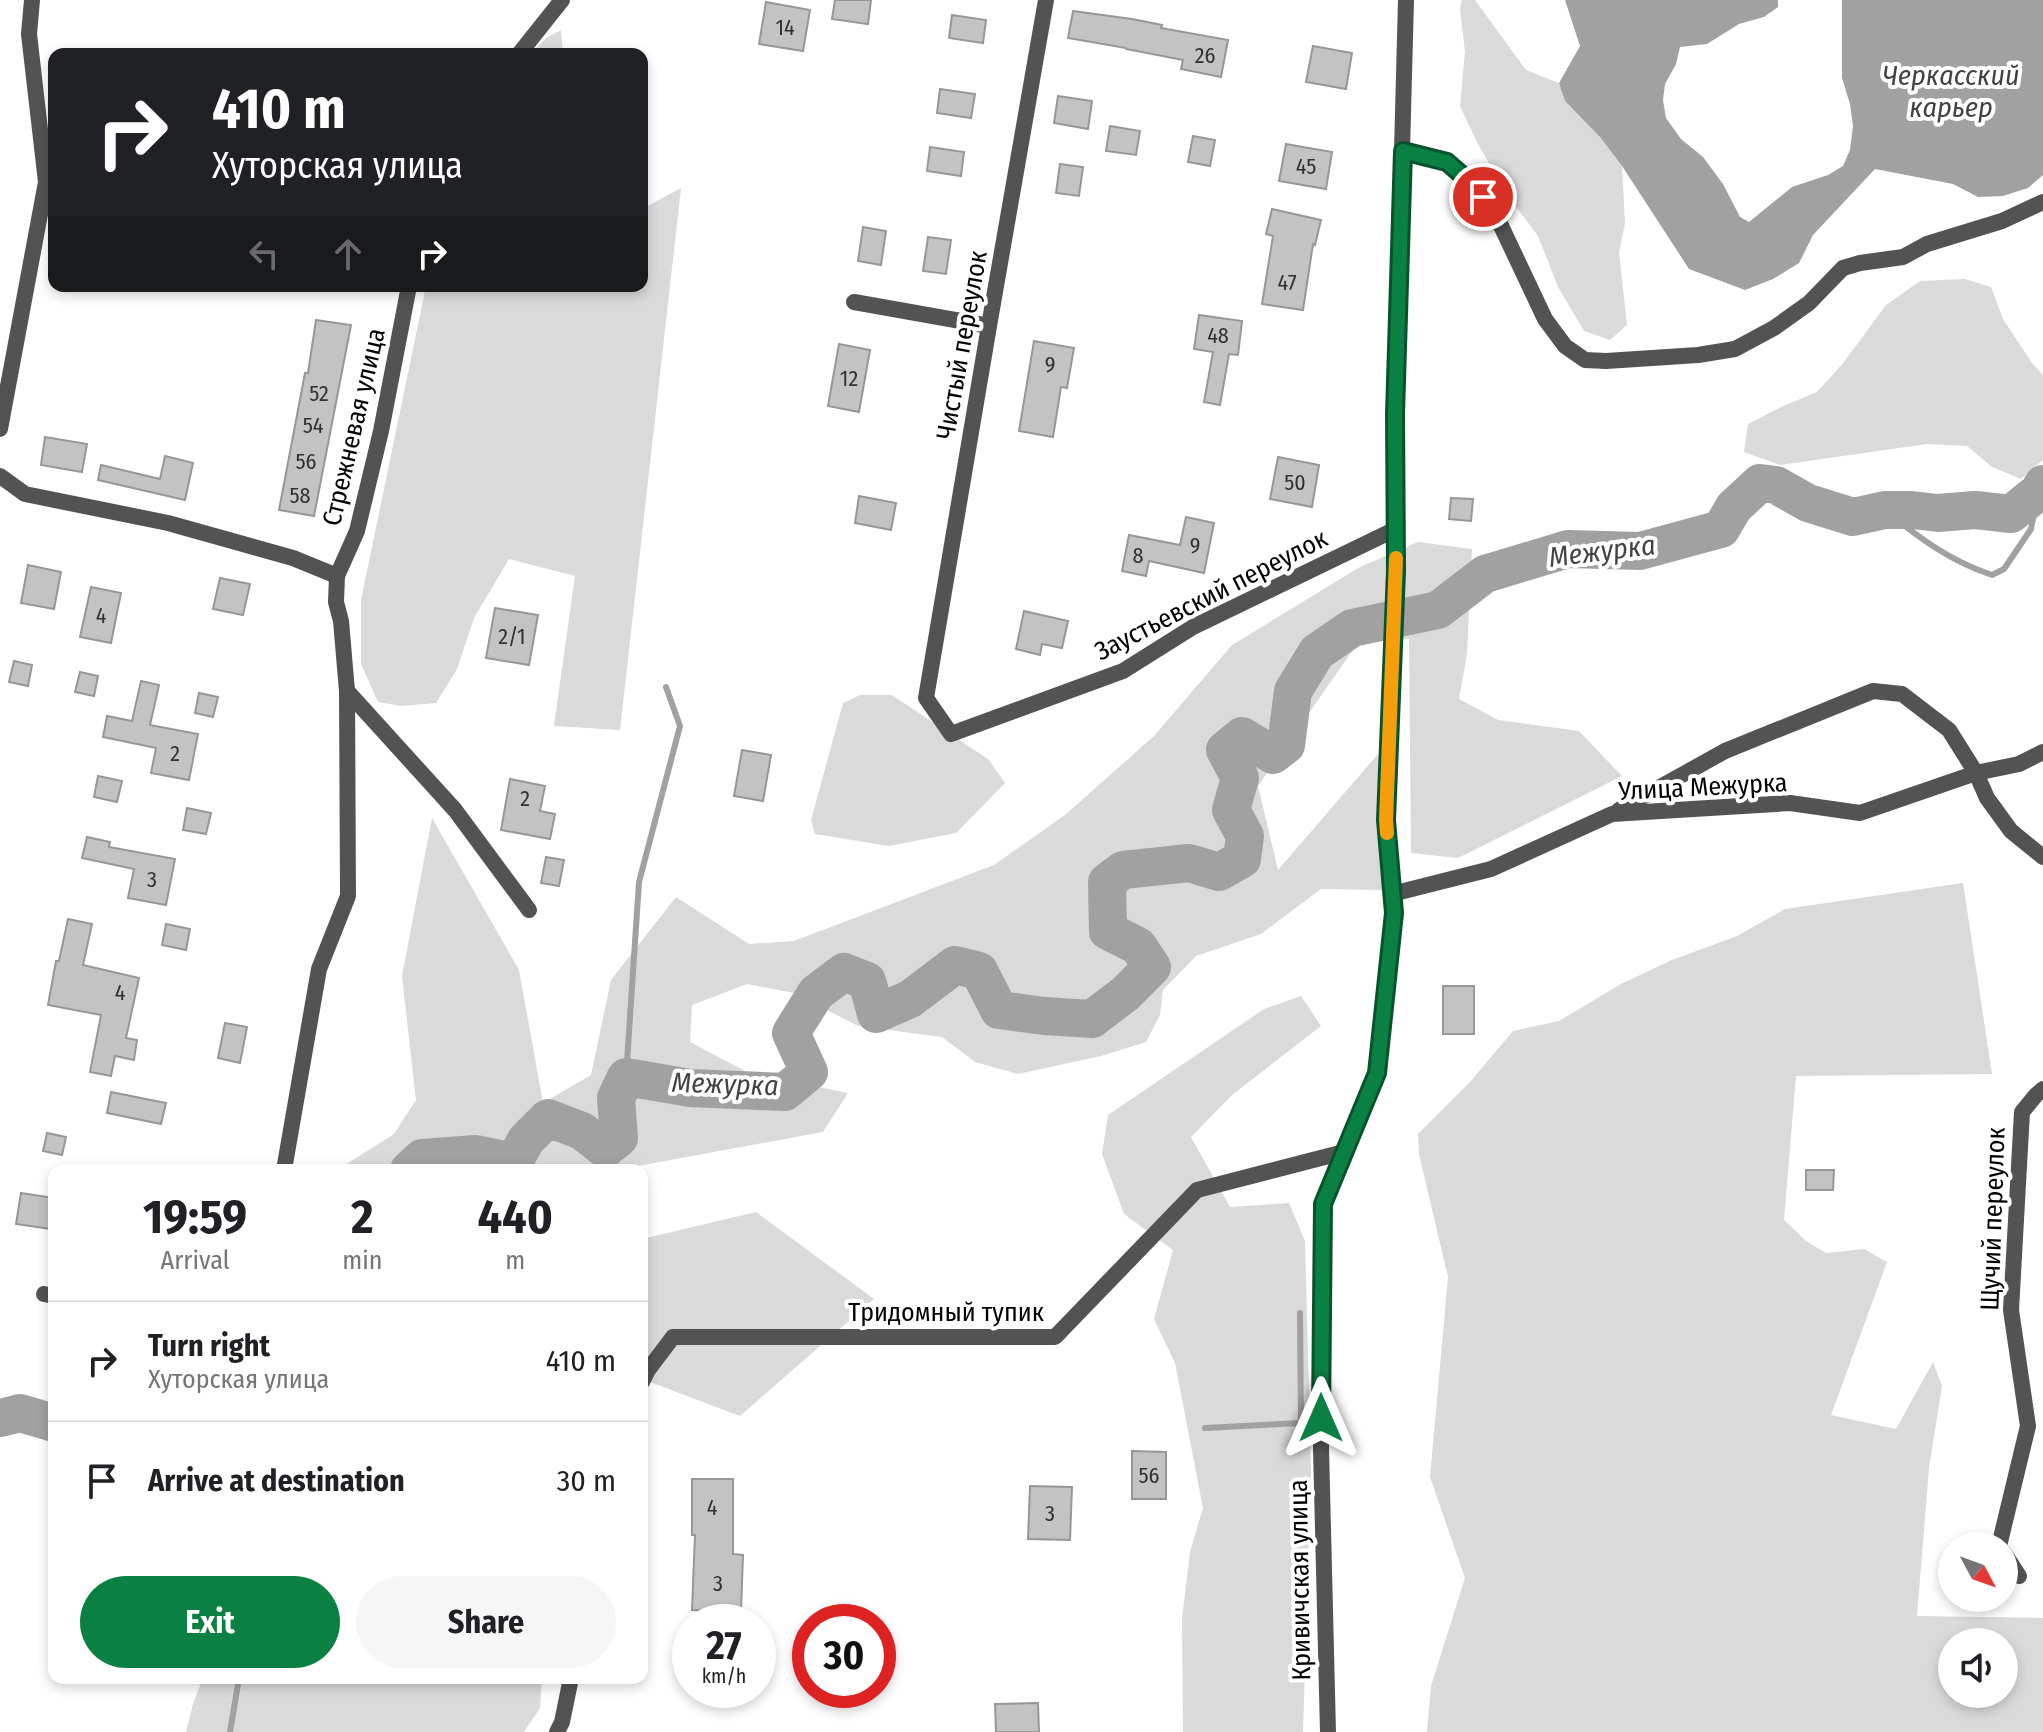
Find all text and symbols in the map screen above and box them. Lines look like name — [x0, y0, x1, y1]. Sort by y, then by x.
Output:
house number: 14 — [775, 14, 795, 41]
house number: 26 — [1195, 42, 1215, 69]
water label: Черкасский карьер — [1882, 59, 2020, 124]
text: 410 m — [212, 76, 346, 143]
icon: right — [80, 80, 184, 184]
text: Хуторская улица — [212, 144, 463, 188]
house number: 45 — [1296, 153, 1316, 180]
pin — [1449, 163, 1517, 231]
icon: arrive — [1461, 175, 1505, 219]
icon: left — [242, 232, 286, 276]
icon: ahead — [326, 232, 370, 276]
icon: right — [410, 232, 454, 276]
street label: Чистый переулок — [930, 248, 994, 442]
house number: 47 — [1277, 269, 1297, 296]
house number: 48 — [1207, 322, 1229, 349]
street label: Стрежневая улица — [316, 325, 392, 529]
house number: 9 — [1045, 351, 1055, 378]
house number: 12 — [840, 365, 858, 392]
house number: 52 — [309, 380, 329, 407]
house number: 54 — [303, 412, 324, 439]
house number: 56 — [295, 448, 317, 475]
house number: 50 — [1284, 469, 1306, 496]
house number: 58 — [289, 482, 311, 509]
street label: Заустьевский переулок — [1090, 523, 1332, 667]
water label: Межурка — [1547, 528, 1657, 574]
house number: 9 — [1190, 532, 1200, 559]
house number: 8 — [1132, 542, 1144, 569]
house number: 4 — [96, 602, 107, 629]
house number: 2/1 — [498, 623, 526, 650]
house number: 2 — [170, 740, 180, 767]
street label: Улица Межурка — [1617, 767, 1788, 807]
house number: 2 — [520, 785, 530, 812]
house number: 3 — [147, 866, 157, 893]
house number: 4 — [115, 979, 126, 1006]
water label: Межурка — [671, 1066, 779, 1102]
street label: Щучий переулок — [1974, 1127, 2012, 1311]
text: 19:59 — [143, 1188, 247, 1246]
text: 2 — [351, 1188, 373, 1246]
text: 440 — [477, 1188, 553, 1246]
text: Arrival — [161, 1245, 230, 1276]
text: min — [342, 1245, 382, 1276]
text: m — [505, 1245, 525, 1276]
street label: Тридомный тупик — [848, 1297, 1044, 1328]
text: Turn right — [148, 1328, 270, 1364]
icon: right — [80, 1339, 124, 1383]
text: 410 m — [546, 1343, 616, 1379]
text: Хуторская улица — [148, 1364, 329, 1395]
position arrow — [1279, 1376, 1363, 1460]
icon: arrive — [80, 1459, 124, 1503]
house number: 56 — [1138, 1462, 1160, 1489]
text: Arrive at destination — [148, 1463, 405, 1499]
text: 30 m — [557, 1463, 616, 1499]
street label: Кривичская улица — [1283, 1479, 1317, 1681]
house number: 4 — [707, 1494, 718, 1521]
house number: 3 — [1045, 1500, 1055, 1527]
north arrow — [1938, 1532, 2018, 1612]
map controls — [1938, 1532, 2018, 1708]
house number: 3 — [713, 1570, 723, 1597]
button: Exit — [80, 1576, 340, 1668]
button: Share — [356, 1576, 616, 1668]
speed limit sign: 30 — [792, 1604, 896, 1708]
text: 27 — [706, 1622, 742, 1670]
button: sound — [1938, 1628, 2018, 1708]
text: km/h — [702, 1664, 746, 1688]

